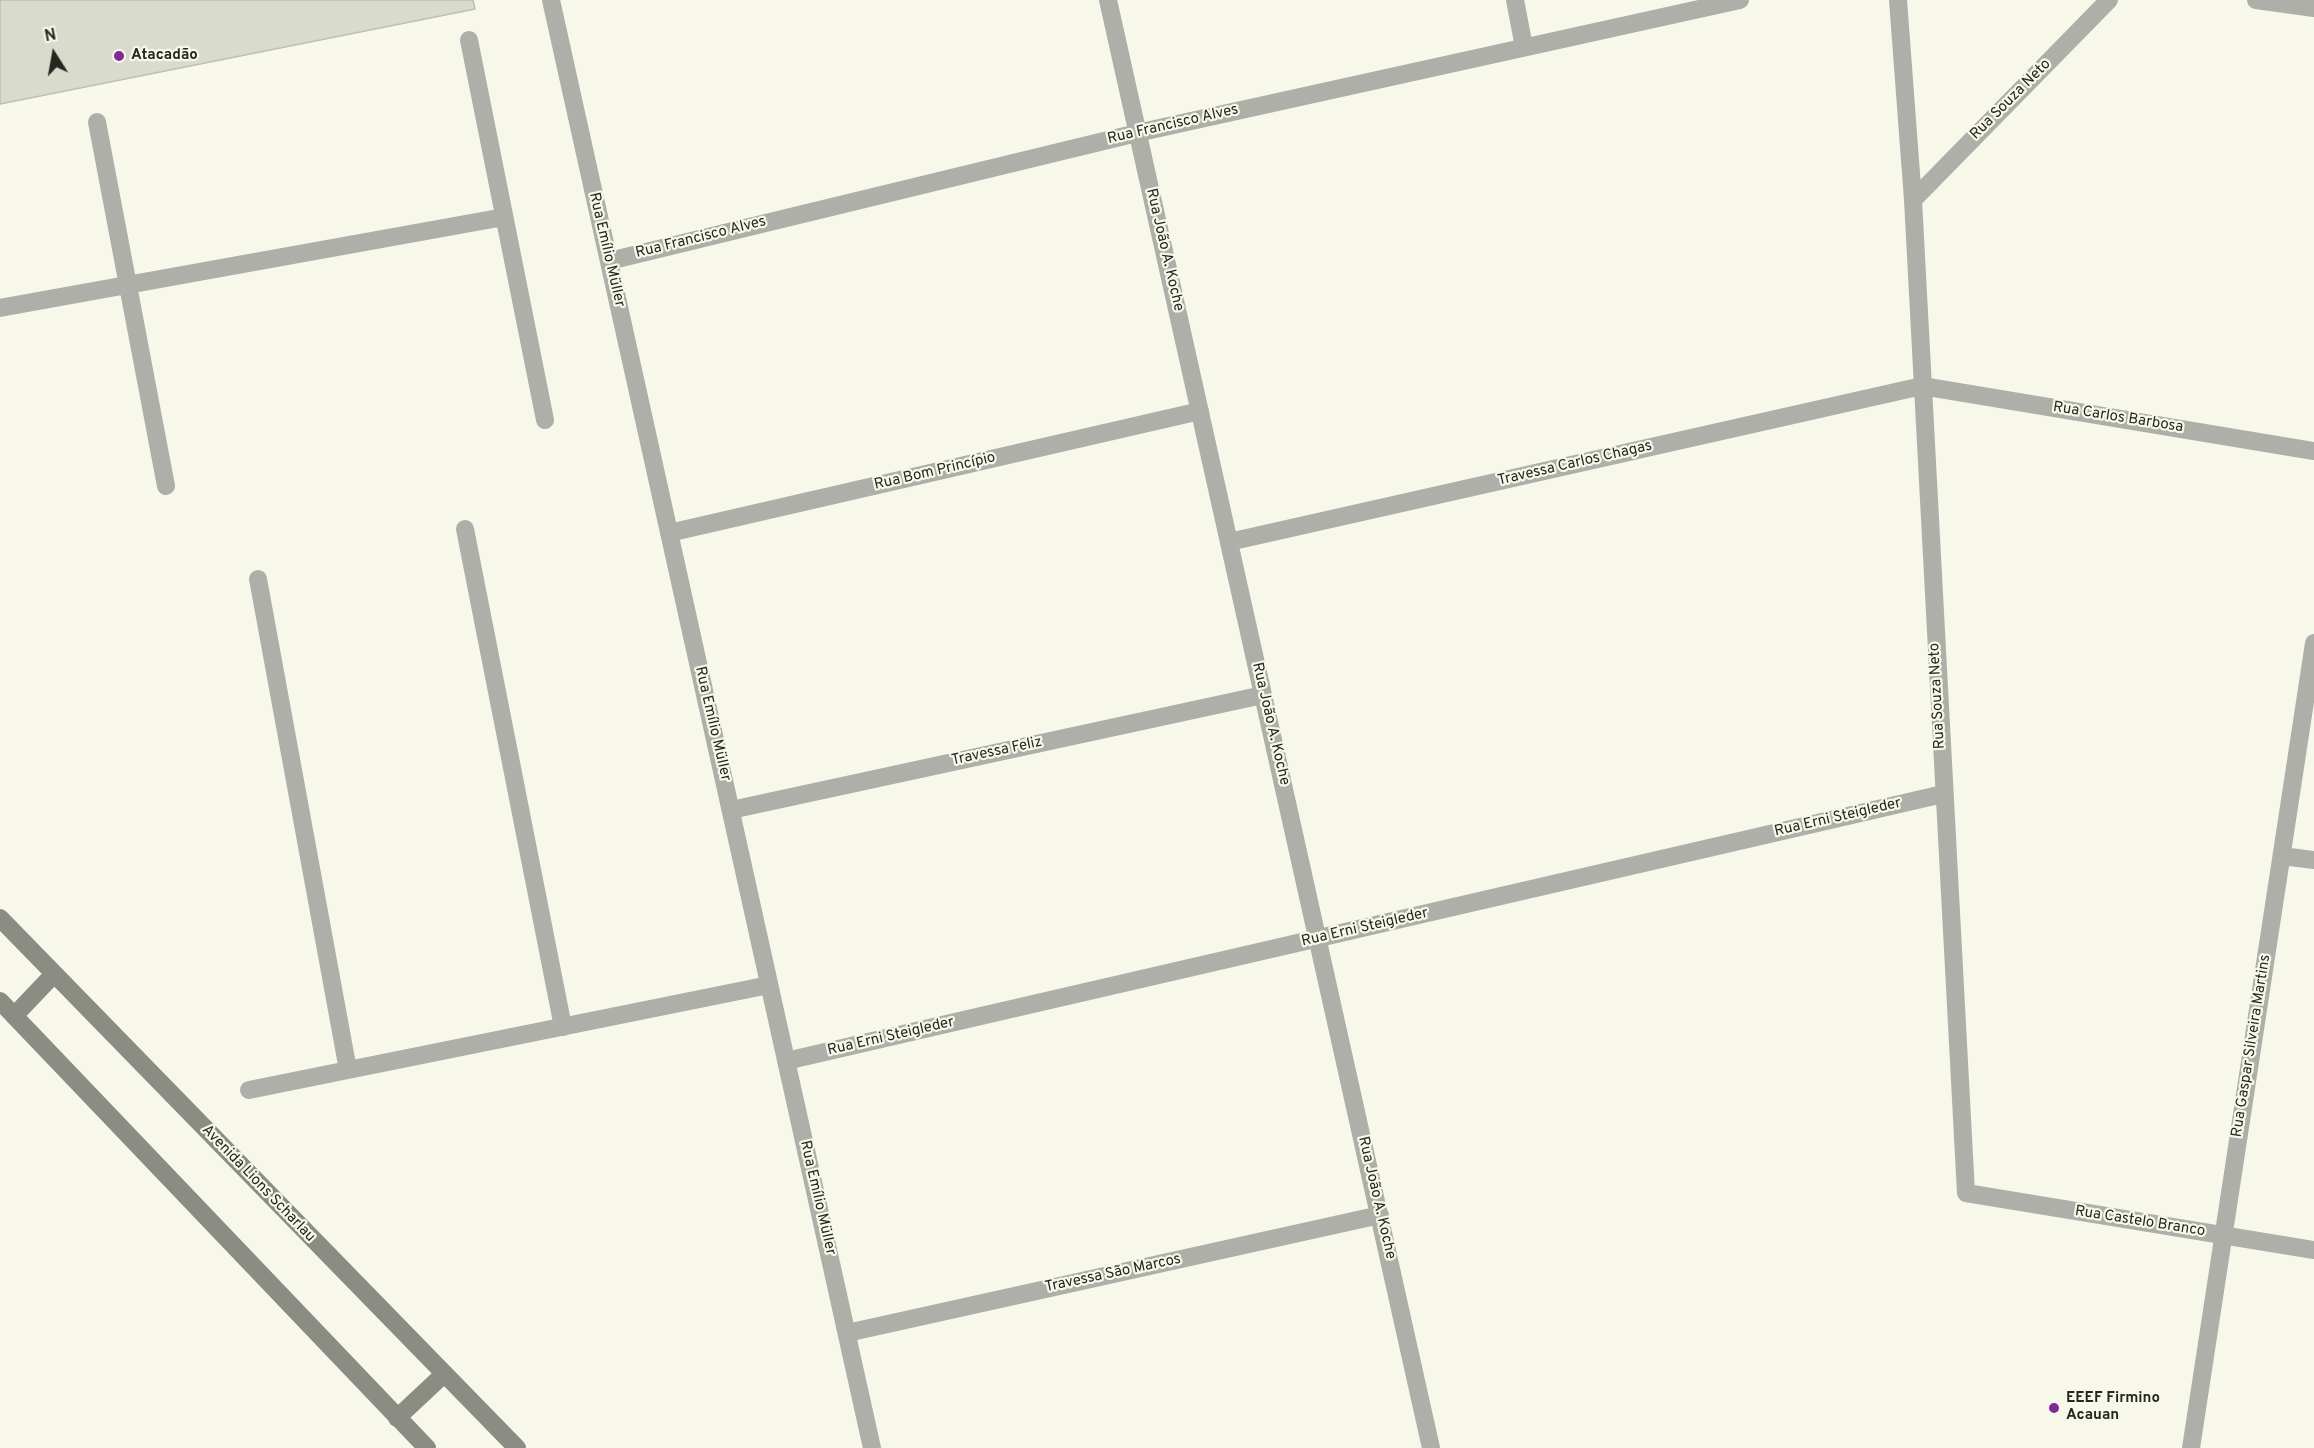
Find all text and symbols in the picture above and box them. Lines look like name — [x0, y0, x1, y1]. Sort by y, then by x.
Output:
north arrow — [24, 24, 84, 84]
text: N — [43, 25, 58, 47]
place label: Atacadão — [131, 47, 198, 65]
marker: Atacadão — [112, 49, 126, 63]
street label: Rua Souza Neto — [1967, 56, 2055, 144]
street label: Rua Francisco Alves — [1106, 101, 1240, 149]
street label: Rua João A. Koche — [1141, 187, 1187, 313]
street label: Rua Emílio Müller — [584, 191, 628, 309]
street label: Rua Francisco Alves — [634, 213, 768, 263]
street label: Rua Carlos Barbosa — [2052, 399, 2184, 437]
street label: Travessa Carlos Chagas — [1496, 437, 1654, 491]
street label: Rua Bom Princípio — [873, 449, 997, 495]
street label: Rua Souza Neto — [1926, 642, 1950, 750]
street label: Rua João A. Koche — [1247, 661, 1293, 787]
street label: Rua Emílio Müller — [690, 665, 734, 783]
street label: Travessa Feliz — [950, 734, 1044, 770]
street label: Rua Erni Steigleder — [1773, 795, 1903, 841]
street label: Rua Erni Steigleder — [1300, 905, 1430, 951]
street label: Rua Gaspar Silveira Martins — [2229, 953, 2275, 1139]
street label: Rua Erni Steigleder — [826, 1014, 956, 1060]
street label: Avenida Lions Scharlau — [197, 1122, 319, 1246]
street label: Rua João A. Koche — [1353, 1135, 1399, 1261]
street label: Rua Emílio Müller — [795, 1139, 839, 1257]
street label: Rua Castelo Branco — [2074, 1203, 2206, 1241]
street label: Travessa São Marcos — [1043, 1251, 1183, 1297]
place label: EEEF Firmino Acauan — [2066, 1390, 2160, 1425]
marker: EEEF Firmino Acauan — [2047, 1401, 2061, 1415]

